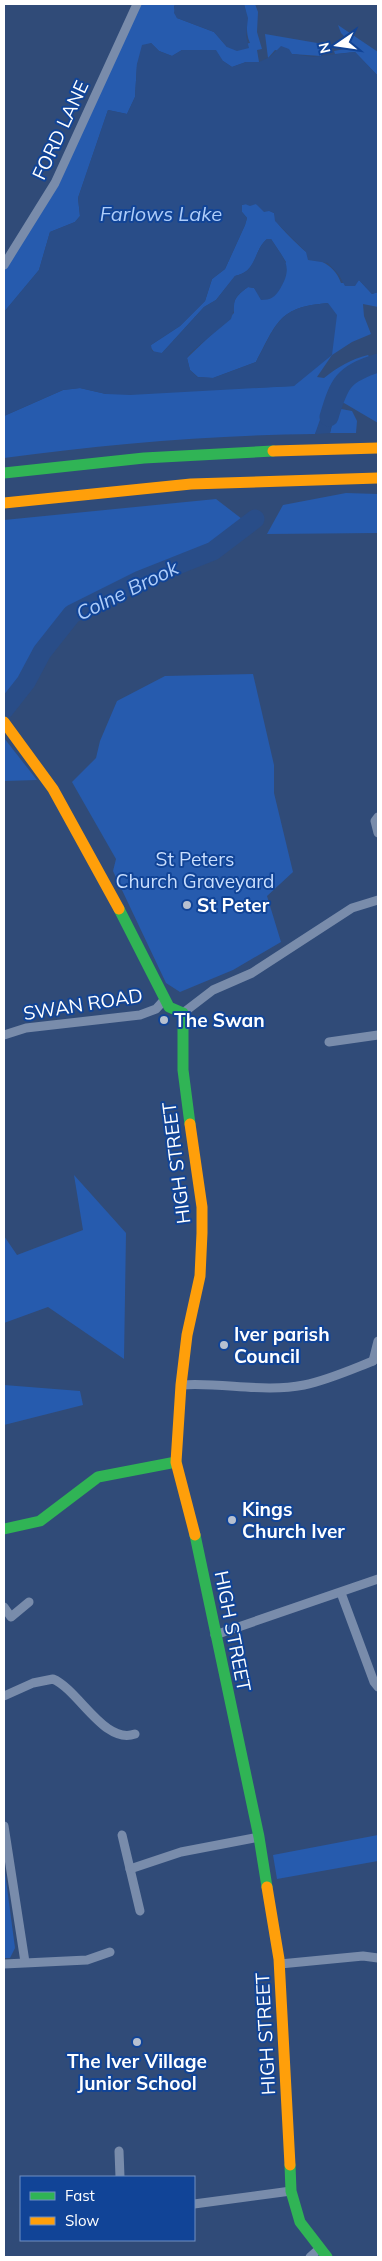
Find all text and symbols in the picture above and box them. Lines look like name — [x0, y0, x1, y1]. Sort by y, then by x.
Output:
north arrow — [312, 20, 362, 70]
text: N — [314, 41, 334, 55]
street label: FORD LANE — [27, 77, 93, 183]
water label: Farlows Lake — [100, 201, 222, 226]
water label: Colne Brook — [72, 554, 183, 626]
park label: St Peters Church Graveyard — [115, 847, 275, 893]
place label: St Peter — [197, 893, 270, 917]
marker: St Peter — [181, 899, 193, 911]
street label: SWAN ROAD — [22, 983, 144, 1025]
place label: The Swan — [174, 1008, 265, 1032]
marker: The Swan — [158, 1014, 170, 1026]
street label: HIGH STREET — [157, 1100, 195, 1225]
place label: Iver parish Council — [234, 1322, 330, 1368]
marker: Iver parish Council — [218, 1339, 230, 1351]
place label: Kings Church Iver — [242, 1497, 345, 1543]
marker: Kings Church Iver — [226, 1514, 238, 1526]
street label: HIGH STREET — [210, 1569, 257, 1694]
street label: HIGH STREET — [250, 1972, 280, 2096]
marker: The Iver Village Junior School — [131, 2036, 143, 2048]
place label: The Iver Village Junior School — [67, 2049, 207, 2095]
legend — [20, 2176, 195, 2241]
text: Fast — [65, 2186, 95, 2205]
text: Slow — [65, 2211, 99, 2230]

